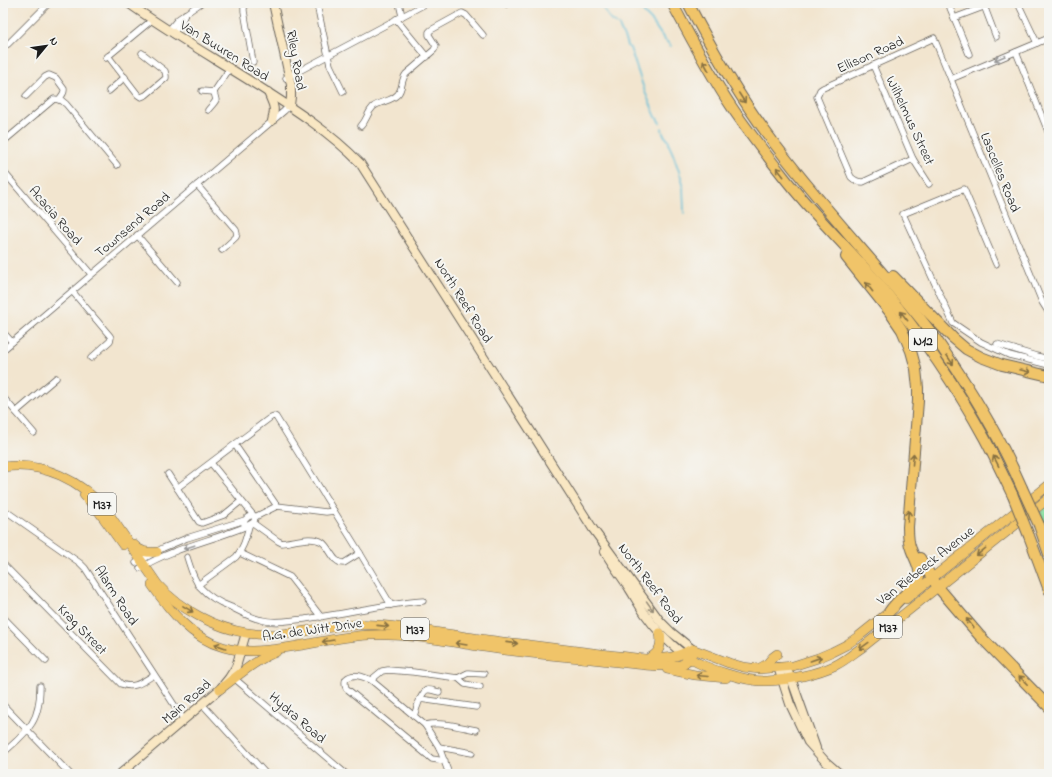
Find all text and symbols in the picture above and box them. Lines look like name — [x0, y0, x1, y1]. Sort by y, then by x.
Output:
street label: Van Buuren Road — [175, 15, 273, 87]
north arrow — [26, 26, 66, 66]
street label: Riley Road — [279, 29, 311, 92]
street label: Ellison Road — [834, 31, 907, 79]
text: N — [45, 35, 63, 49]
one-way arrow — [995, 55, 1007, 63]
one-way arrow — [702, 60, 710, 72]
street label: Wilhelmus Street — [880, 72, 940, 169]
one-way arrow — [738, 92, 746, 103]
street label: Lascelles Road — [974, 129, 1025, 216]
one-way arrow — [776, 167, 785, 178]
street label: Acacia Road — [23, 182, 87, 250]
street label: Townsend Road — [91, 187, 175, 263]
street label: North Reef Road — [428, 254, 497, 347]
one-way arrow — [865, 281, 874, 292]
one-way arrow — [900, 311, 908, 322]
road number: N12 — [909, 329, 937, 351]
one-way arrow — [946, 354, 954, 365]
one-way arrow — [1019, 367, 1032, 375]
one-way arrow — [910, 453, 917, 466]
one-way arrow — [992, 456, 999, 468]
road number: M37 — [88, 493, 116, 515]
one-way arrow — [905, 510, 912, 523]
street label: Van Riebeeck Avenue — [872, 521, 980, 612]
street label: North Reef Road — [612, 539, 687, 629]
one-way arrow — [183, 543, 195, 551]
one-way arrow — [976, 548, 987, 557]
street label: Alarm Road — [88, 562, 143, 630]
street label: Krag Street — [51, 600, 112, 661]
one-way arrow — [646, 601, 654, 612]
one-way arrow — [182, 606, 194, 614]
street label: A.G. de Witt Drive — [261, 613, 364, 648]
road number: M37 — [874, 616, 902, 638]
road number: M37 — [401, 618, 429, 640]
one-way arrow — [965, 618, 974, 629]
one-way arrow — [376, 622, 389, 629]
one-way arrow — [322, 637, 335, 645]
one-way arrow — [505, 639, 518, 646]
one-way arrow — [455, 640, 468, 648]
one-way arrow — [215, 641, 227, 649]
one-way arrow — [858, 642, 869, 650]
one-way arrow — [809, 654, 821, 662]
one-way arrow — [696, 672, 709, 679]
street label: Main Road — [158, 675, 216, 730]
one-way arrow — [1018, 675, 1027, 685]
street label: Hydra Road — [263, 687, 330, 750]

